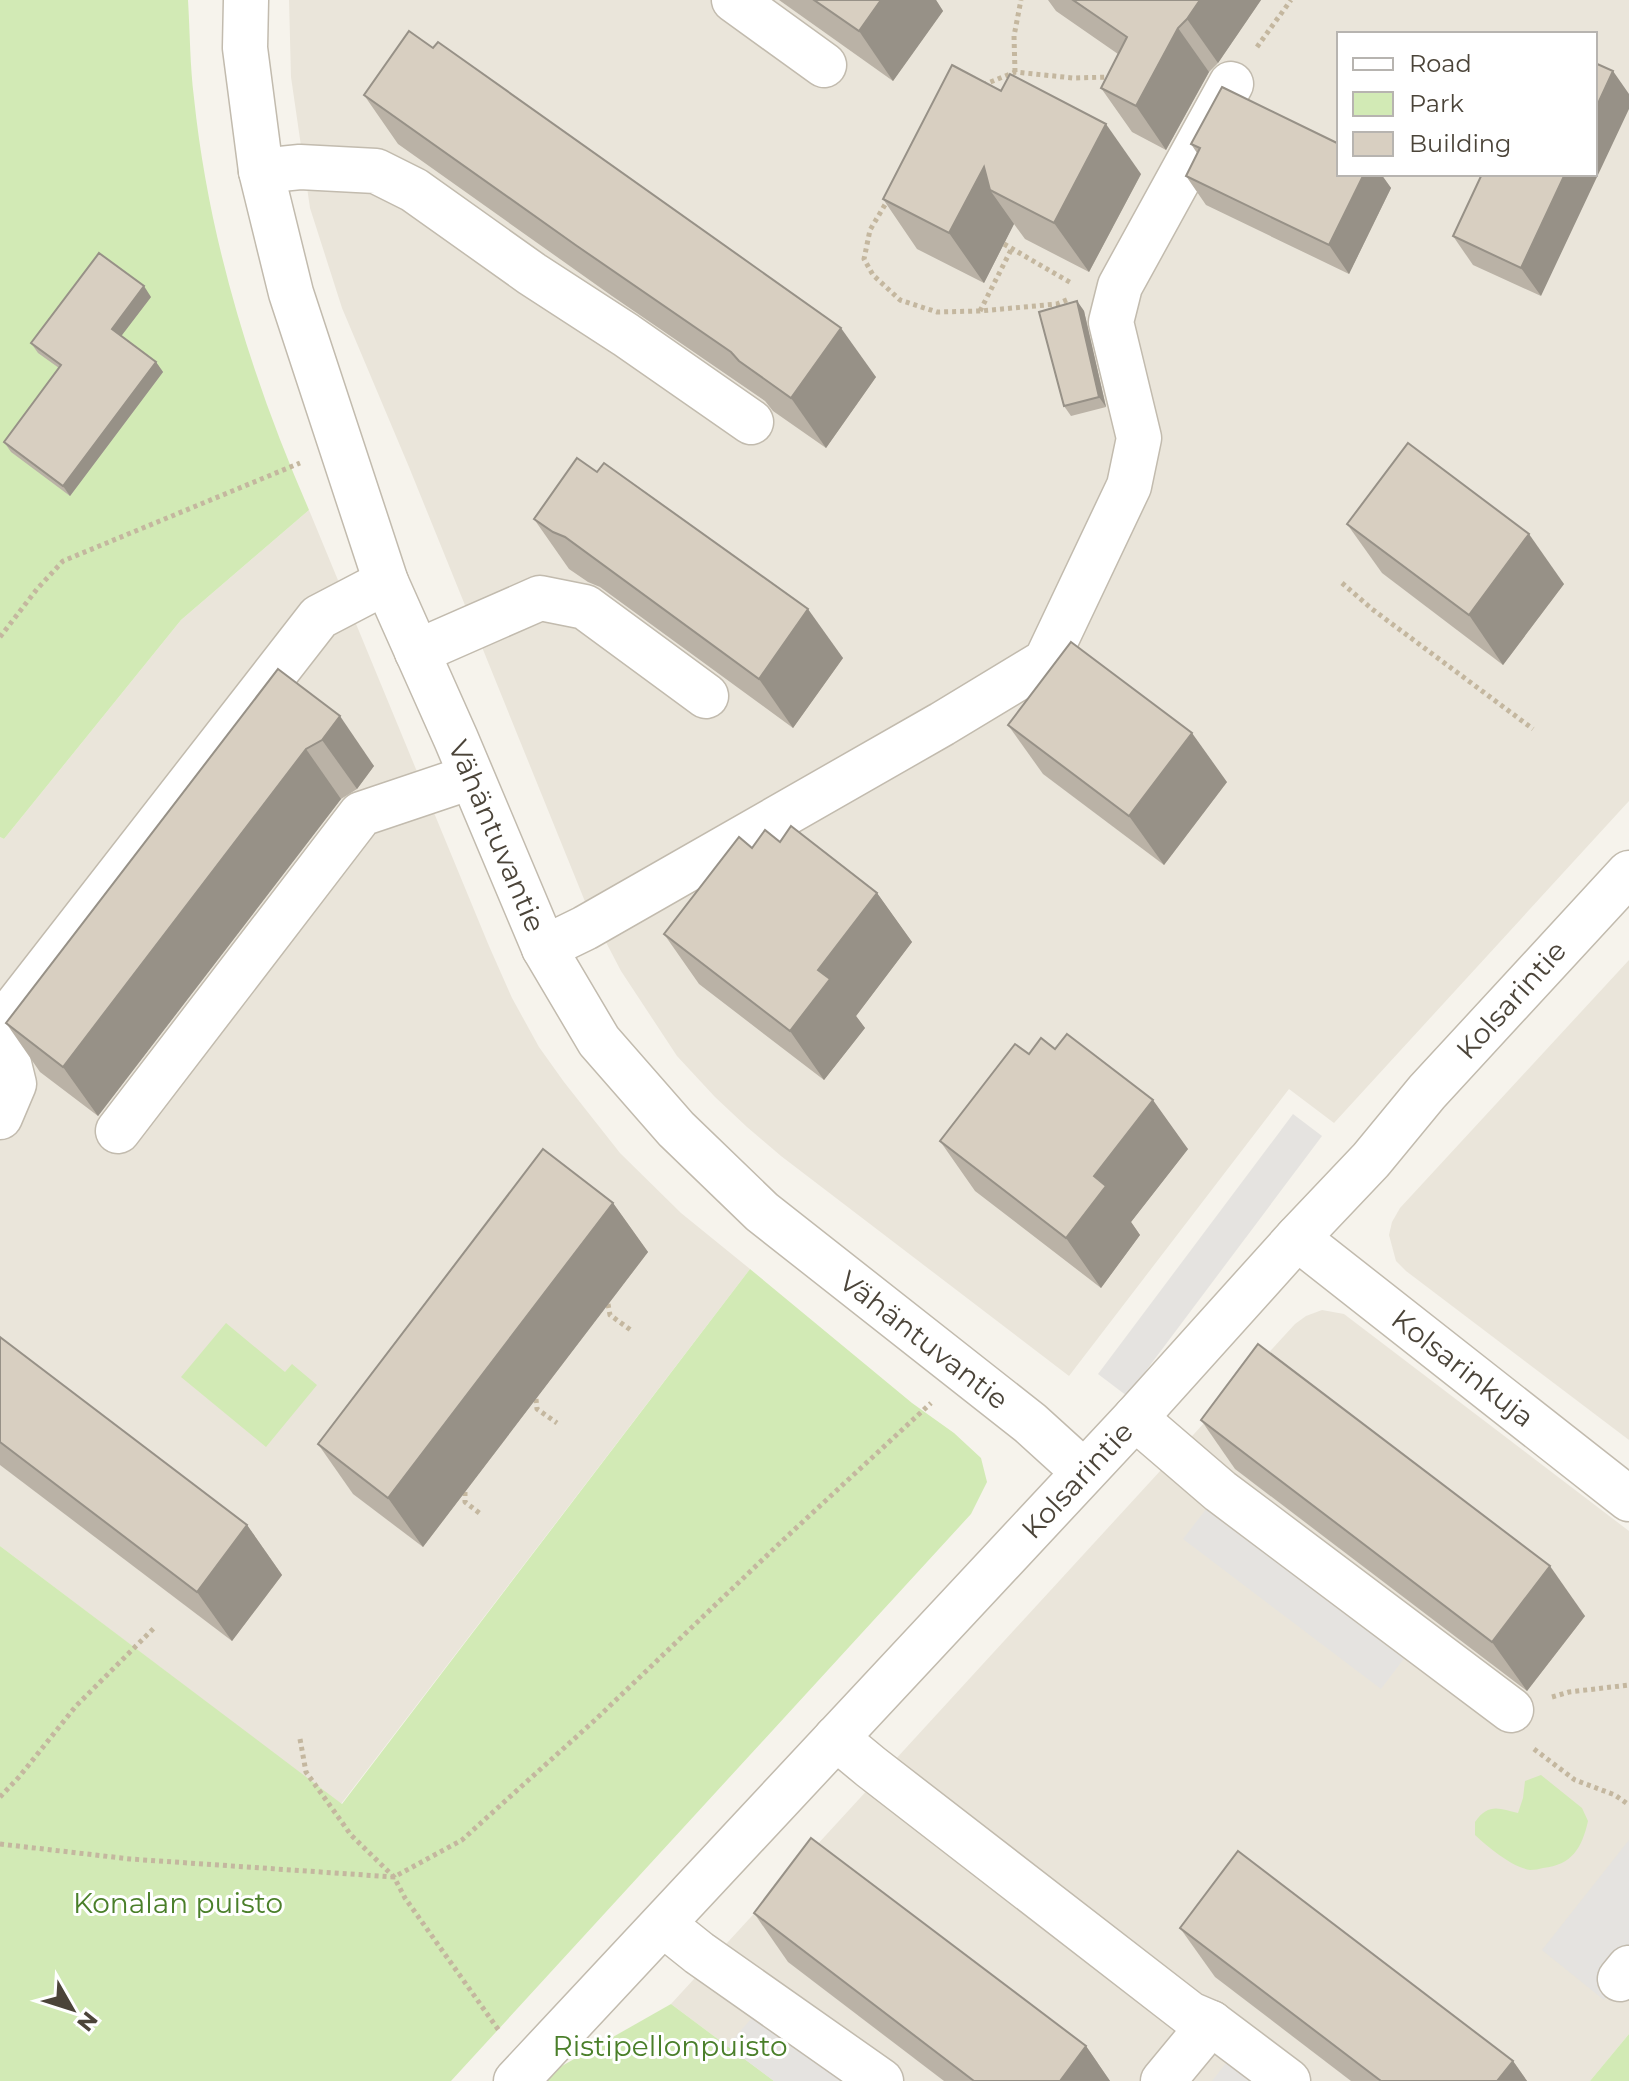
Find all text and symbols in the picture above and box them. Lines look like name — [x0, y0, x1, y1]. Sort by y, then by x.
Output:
legend — [1337, 32, 1597, 176]
text: Road — [1409, 49, 1472, 78]
text: Park — [1409, 89, 1464, 118]
text: Building — [1409, 129, 1512, 158]
street label: Vähäntuvantie — [441, 735, 553, 937]
street label: Kolsarintie — [1449, 934, 1573, 1066]
street label: Vähäntuvantie — [833, 1264, 1015, 1416]
street label: Kolsarinkuja — [1385, 1302, 1541, 1434]
street label: Kolsarintie — [1014, 1414, 1140, 1546]
park label: Konalan puisto — [73, 1886, 283, 1920]
north arrow — [32, 1969, 112, 2049]
text: N — [71, 2006, 103, 2037]
park label: Ristipellonpuisto — [552, 2029, 788, 2063]

